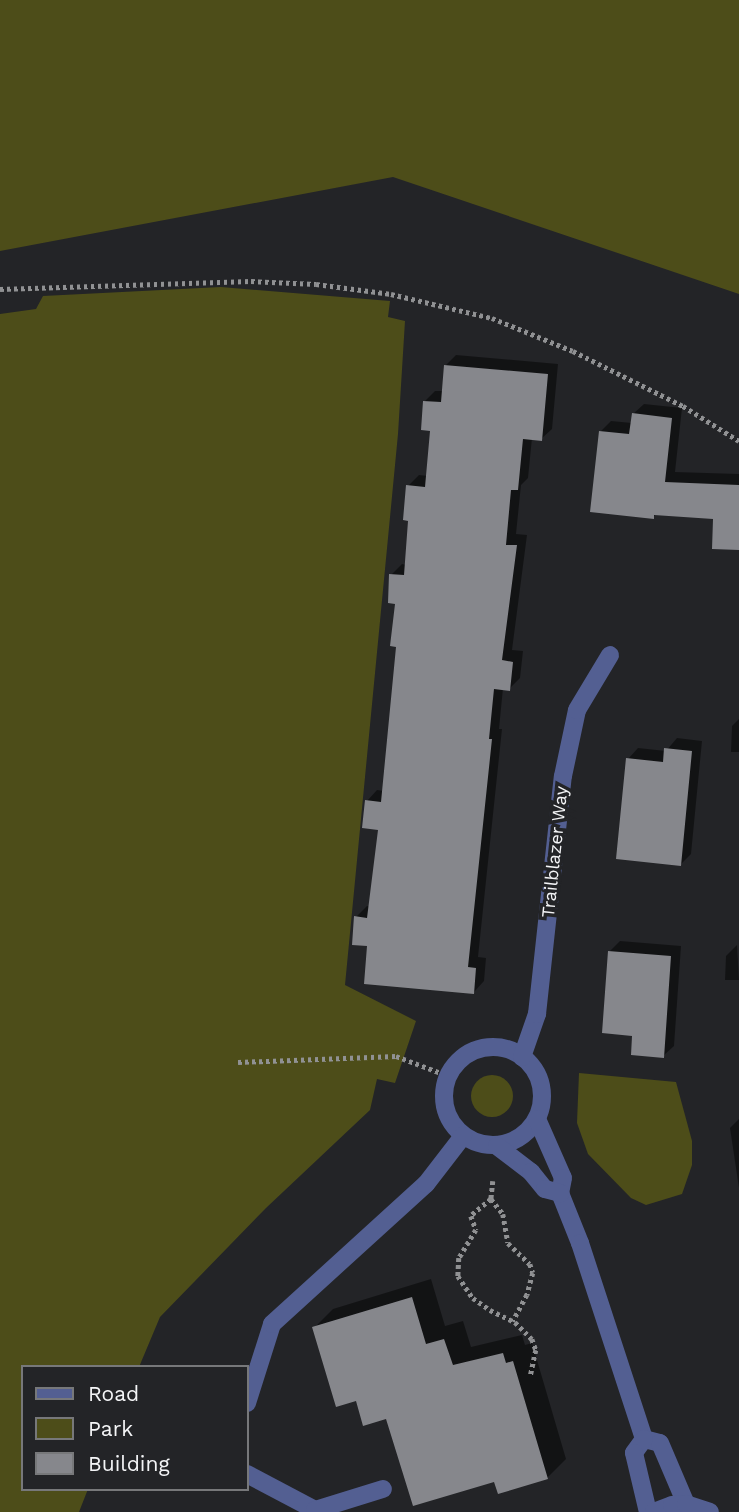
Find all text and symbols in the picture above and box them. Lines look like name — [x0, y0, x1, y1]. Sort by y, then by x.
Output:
street label: Trailblazer Way — [537, 785, 573, 919]
legend — [21, 1365, 248, 1491]
text: Road — [88, 1381, 139, 1406]
text: Park — [88, 1416, 133, 1441]
text: Building — [88, 1451, 170, 1476]

